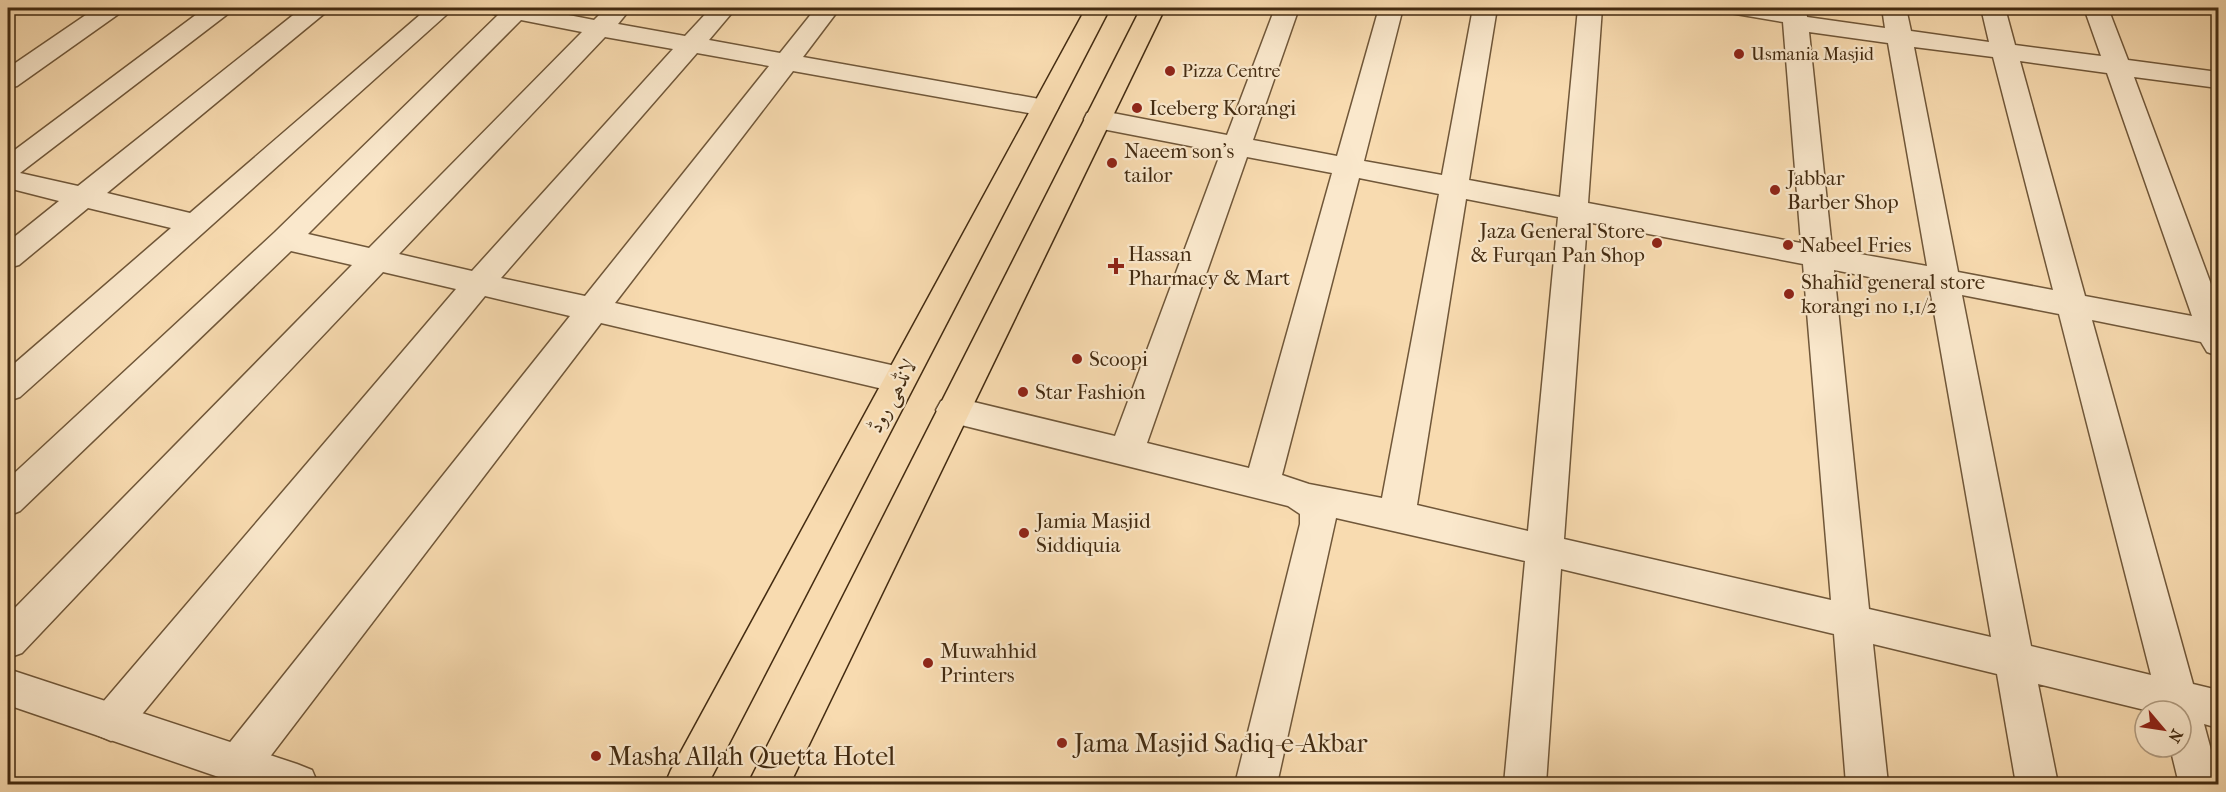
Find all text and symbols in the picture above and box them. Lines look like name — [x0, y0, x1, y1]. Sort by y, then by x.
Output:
place label: Usmania Masjid — [1751, 44, 1874, 65]
marker: Usmania Masjid — [1732, 47, 1746, 61]
place label: Pizza Centre — [1182, 61, 1281, 82]
marker: Pizza Centre — [1163, 64, 1177, 78]
place label: Iceberg Korangi — [1149, 96, 1296, 120]
marker: Iceberg Korangi — [1130, 101, 1144, 115]
place label: Naeem son’s tailor — [1124, 139, 1235, 187]
marker: Naeem son’s tailor — [1105, 156, 1119, 170]
place label: Jabbar Barber Shop — [1785, 166, 1899, 214]
marker: Jabbar Barber Shop — [1768, 183, 1782, 197]
place label: Jaza General Store & Furqan Pan Shop — [1470, 219, 1645, 267]
place label: Nabeel Fries — [1800, 233, 1912, 257]
marker: Jaza General Store & Furqan Pan Shop — [1650, 236, 1664, 250]
marker: Nabeel Fries — [1781, 238, 1795, 252]
place label: Hassan Pharmacy & Mart — [1128, 242, 1291, 290]
marker: Hassan Pharmacy & Mart — [1109, 259, 1123, 273]
place label: Shahid general store korangi no 1,1/2 — [1801, 270, 1985, 318]
marker: Shahid general store korangi no 1,1/2 — [1782, 287, 1796, 301]
place label: Scoopi — [1089, 347, 1148, 371]
marker: Scoopi — [1070, 352, 1084, 366]
street label: لانڈھی روڈ — [863, 355, 923, 438]
place label: Star Fashion — [1035, 380, 1146, 404]
marker: Star Fashion — [1016, 385, 1030, 399]
place label: Jamia Masjid Siddiquia — [1034, 509, 1151, 557]
marker: Jamia Masjid Siddiquia — [1017, 526, 1031, 540]
place label: Muwahhid Printers — [940, 639, 1037, 687]
marker: Muwahhid Printers — [921, 656, 935, 670]
north arrow — [2133, 699, 2193, 759]
text: N — [2164, 726, 2187, 747]
place label: Jama Masjid Sadiq-e-Akbar — [1072, 728, 1368, 759]
marker: Jama Masjid Sadiq-e-Akbar — [1055, 736, 1069, 750]
place label: Masha Allah Quetta Hotel — [608, 741, 895, 772]
marker: Masha Allah Quetta Hotel — [589, 749, 603, 763]

